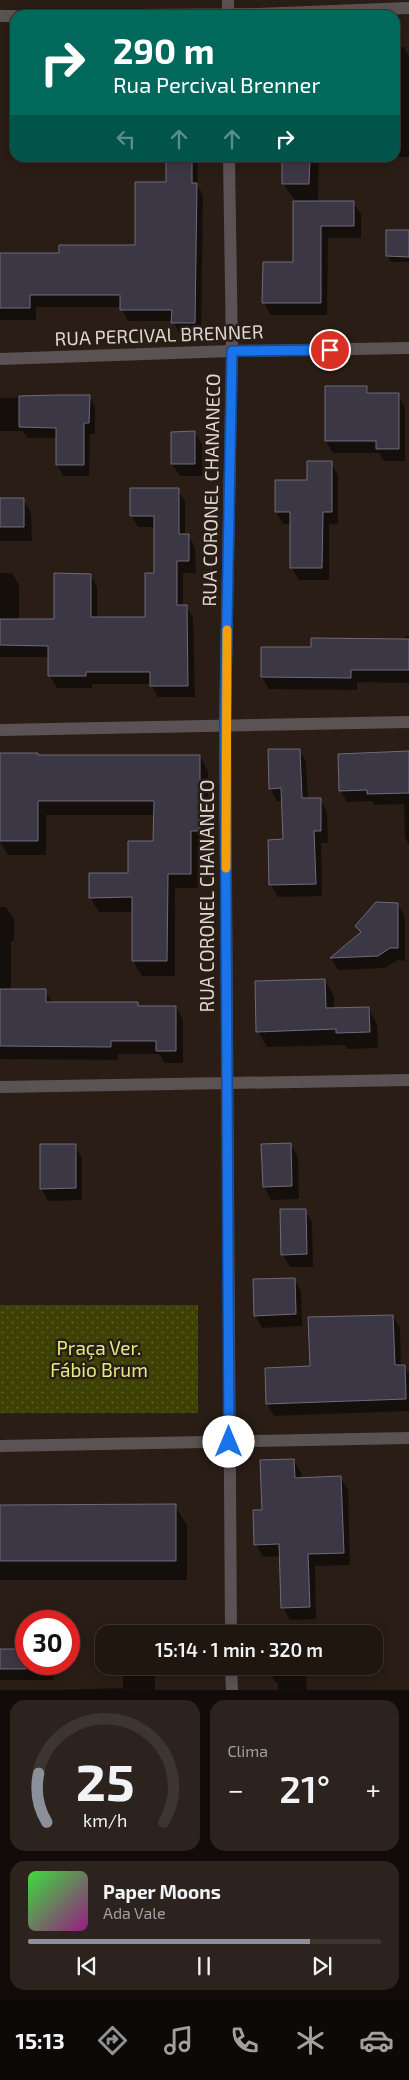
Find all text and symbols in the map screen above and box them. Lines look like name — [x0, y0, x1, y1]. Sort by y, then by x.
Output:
text: 290 m — [113, 29, 214, 71]
icon: right — [30, 30, 95, 95]
text: Rua Percival Brenner — [113, 71, 320, 97]
icon: left — [112, 125, 140, 153]
icon: ahead — [165, 125, 193, 153]
icon: ahead — [218, 125, 246, 153]
icon: right — [271, 125, 299, 153]
street label: RUA PERCIVAL BRENNER — [54, 319, 264, 350]
pin — [309, 329, 351, 371]
icon: arrive — [316, 336, 344, 364]
street label: RUA CORONEL CHANANECO — [197, 373, 224, 607]
street label: RUA CORONEL CHANANECO — [195, 779, 218, 1013]
park label: Praça Ver. Fábio Brum — [50, 1336, 148, 1381]
position arrow — [202, 1415, 254, 1467]
speed limit sign: 30 — [15, 1610, 80, 1675]
text: 15:14 · 1 min · 320 m — [155, 1638, 323, 1661]
text: Clima — [228, 1741, 268, 1760]
text: 25 — [75, 1749, 134, 1811]
text: 21° — [279, 1765, 330, 1811]
text: − — [228, 1772, 244, 1806]
text: + — [366, 1772, 381, 1806]
text: km/h — [83, 1809, 127, 1831]
text: Paper Moons — [103, 1880, 221, 1903]
text: Ada Vale — [103, 1903, 166, 1922]
icon: previous — [73, 1952, 101, 1980]
icon: pause — [190, 1952, 218, 1980]
icon: next — [308, 1952, 336, 1980]
icon: directions — [95, 2023, 130, 2058]
icon: music — [161, 2023, 196, 2058]
icon: phone — [227, 2023, 262, 2058]
icon: climate — [293, 2023, 328, 2058]
icon: car — [359, 2023, 394, 2058]
text: 15:13 — [15, 2027, 65, 2053]

